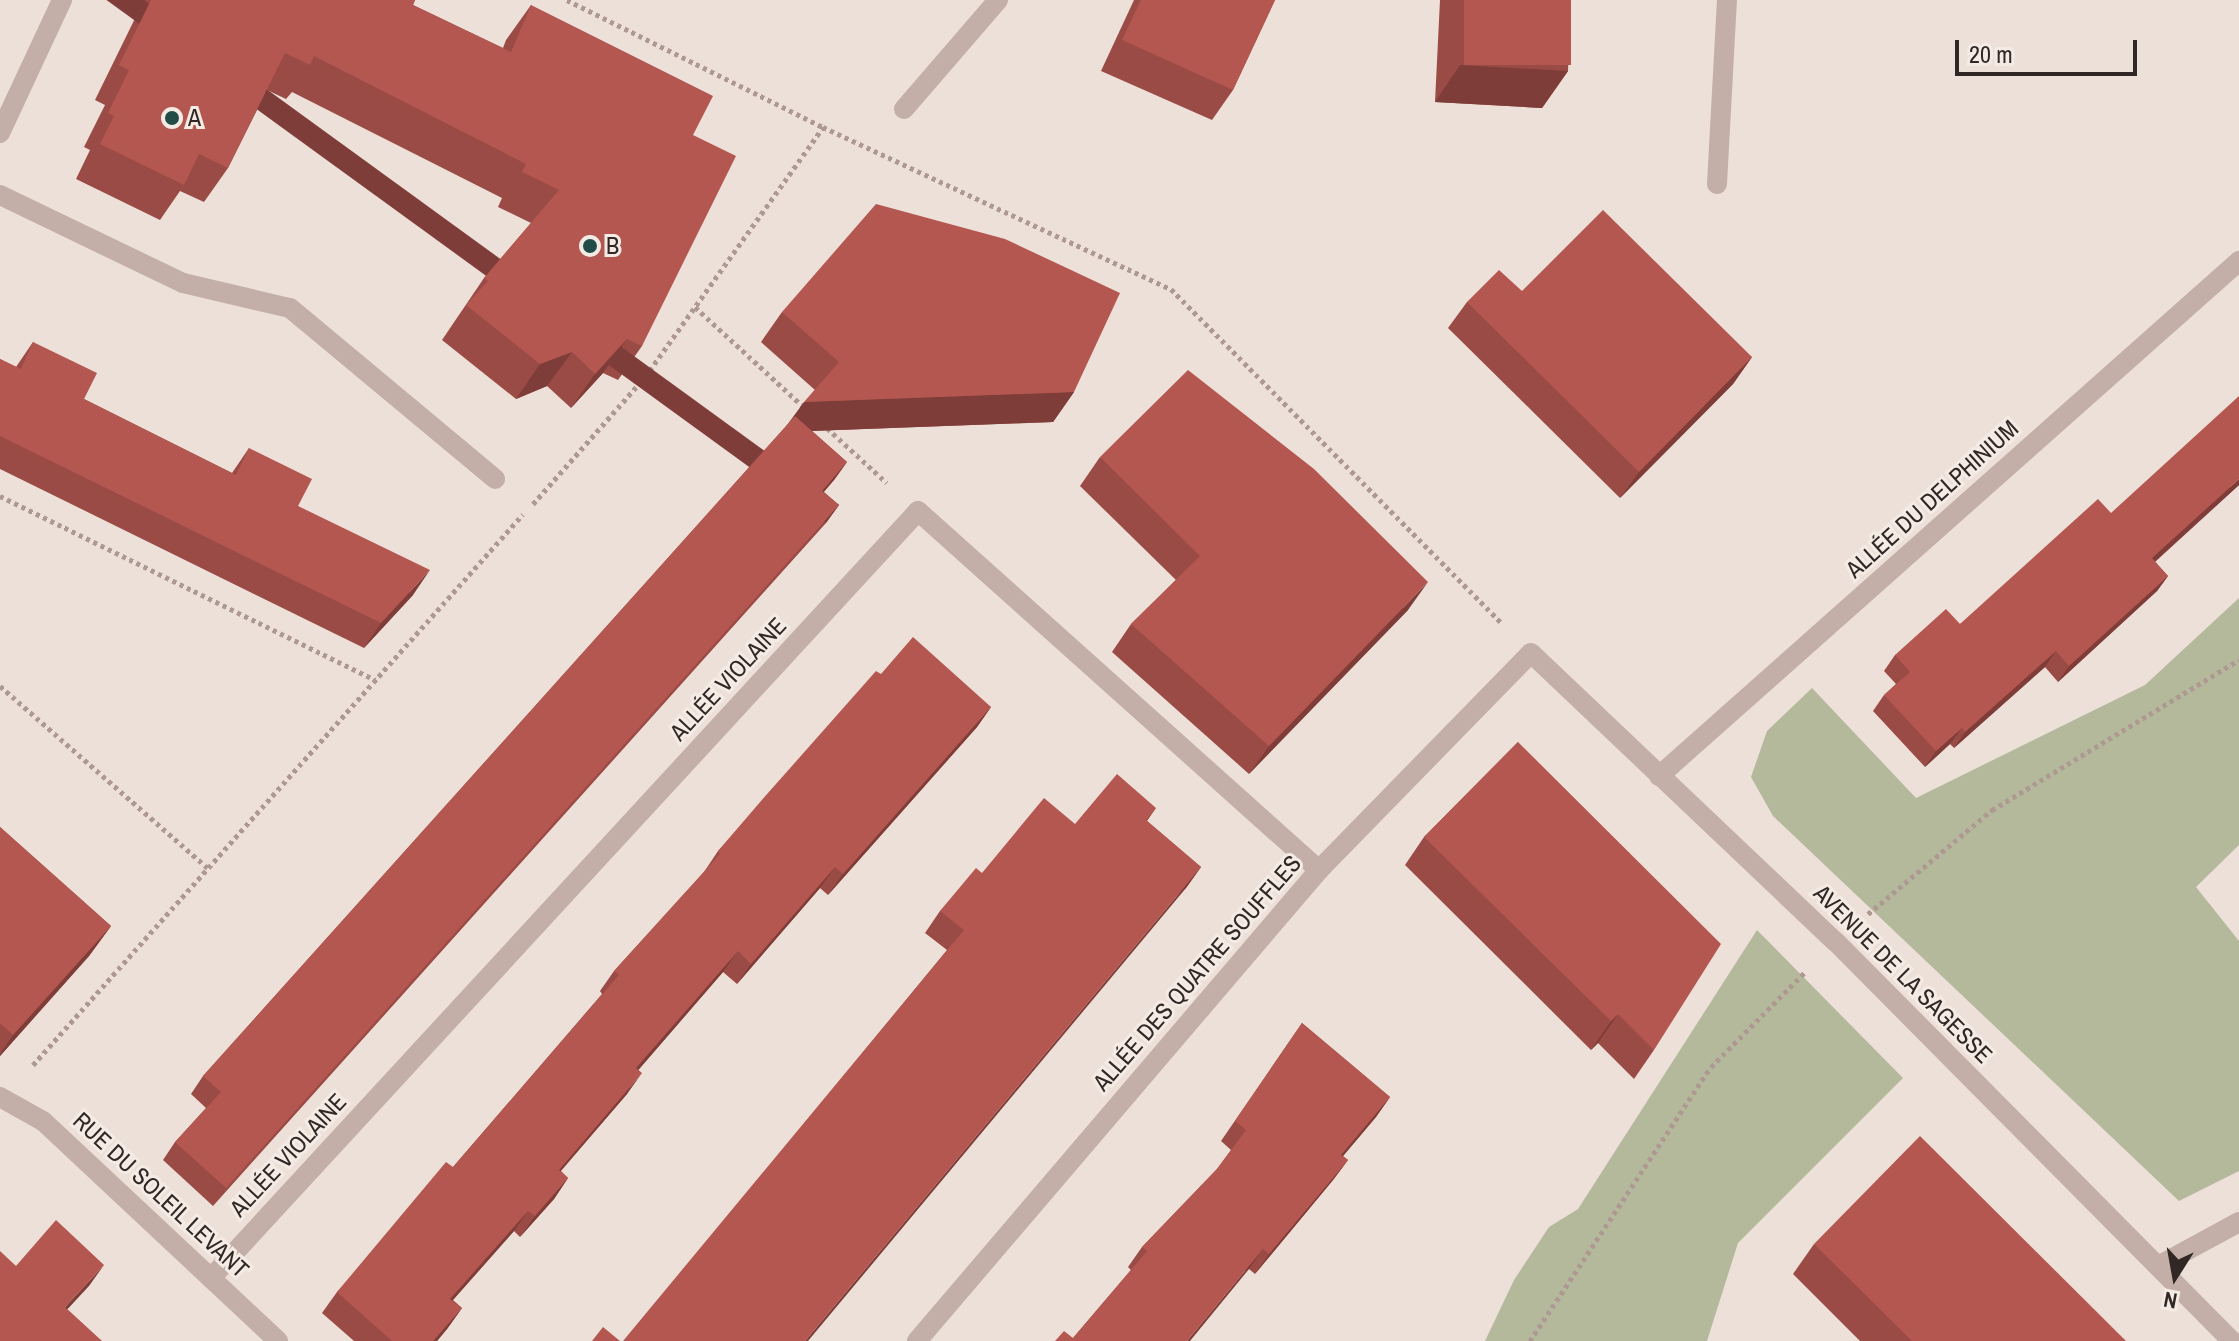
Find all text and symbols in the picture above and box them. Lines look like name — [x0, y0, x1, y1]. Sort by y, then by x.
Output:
scale bar — [1959, 24, 2141, 74]
text: 20 m — [1969, 38, 2013, 70]
place label: A — [188, 104, 201, 132]
marker: A — [163, 109, 181, 127]
place label: B — [606, 232, 619, 260]
marker: B — [581, 237, 599, 255]
street label: ALLÉE DU DELPHINIUM — [1840, 414, 2024, 584]
street label: ALLÉE VIOLAINE — [664, 612, 792, 746]
street label: ALLÉE DES QUATRE SOUFFLES — [1087, 849, 1307, 1097]
street label: AVENUE DE LA SAGESSE — [1807, 878, 1999, 1070]
street label: ALLÉE VIOLAINE — [224, 1088, 352, 1222]
street label: RUE DU SOLEIL LEVANT — [67, 1106, 255, 1284]
north arrow — [2135, 1237, 2215, 1317]
text: N — [2161, 1285, 2180, 1317]

